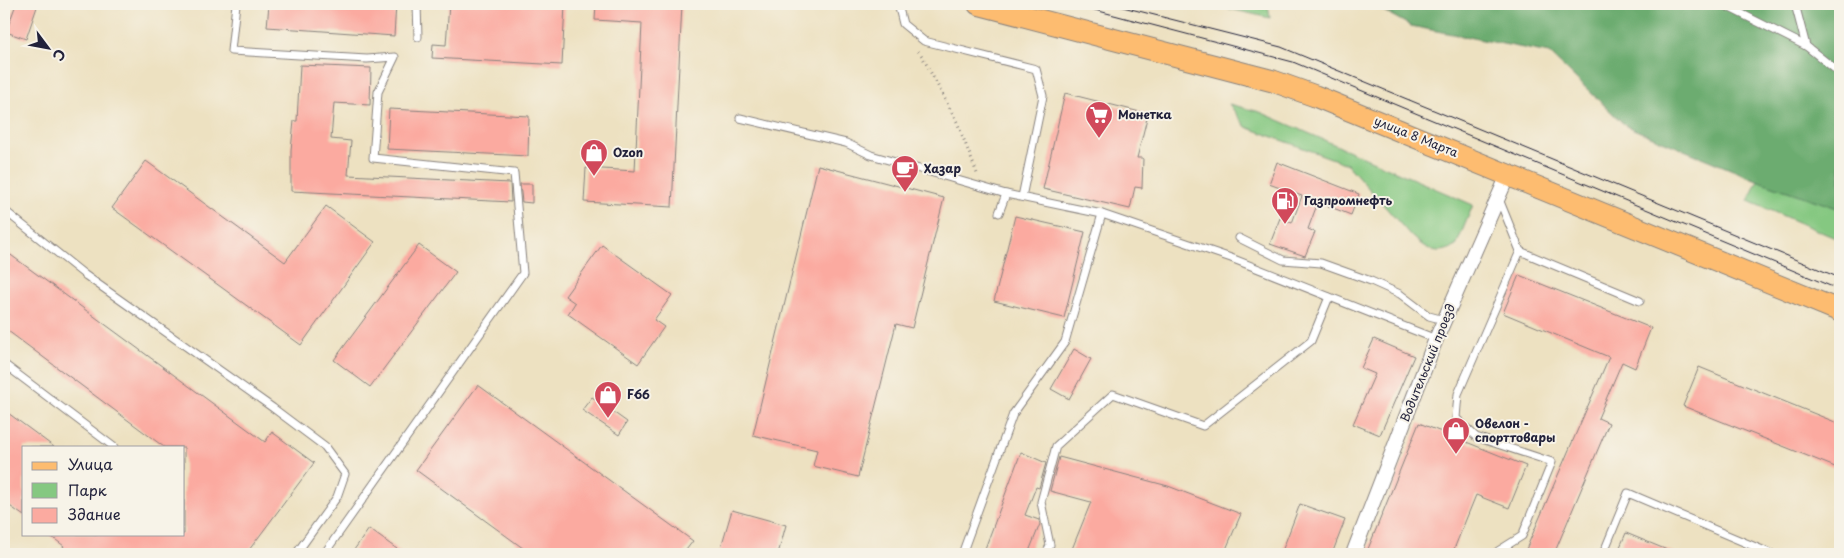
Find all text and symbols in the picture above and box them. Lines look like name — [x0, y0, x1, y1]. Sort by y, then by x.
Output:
north arrow — [22, 22, 72, 72]
text: С — [48, 45, 71, 65]
supermarket icon: Монетка — [1084, 100, 1114, 139]
place label: Монетка — [1118, 105, 1172, 123]
street label: улица 8 Марта — [1372, 111, 1462, 161]
shop icon: Ozon — [579, 138, 609, 177]
place label: Ozon — [613, 143, 643, 161]
cafe icon: Хазар — [890, 154, 920, 193]
place label: Хазар — [924, 159, 961, 177]
fuel station icon: Газпромнефть — [1270, 186, 1300, 225]
place label: Газпромнефть — [1304, 191, 1392, 209]
street label: Водительский проезд — [1395, 301, 1459, 425]
shop icon: F66 — [593, 380, 623, 419]
place label: F66 — [627, 385, 650, 403]
place label: Овелон - спорттовары — [1475, 414, 1555, 446]
shop icon: Овелон - спорттовары — [1441, 416, 1471, 455]
legend — [22, 446, 185, 536]
text: Улица — [68, 452, 113, 475]
text: Парк — [68, 478, 107, 501]
text: Здание — [68, 502, 121, 525]

